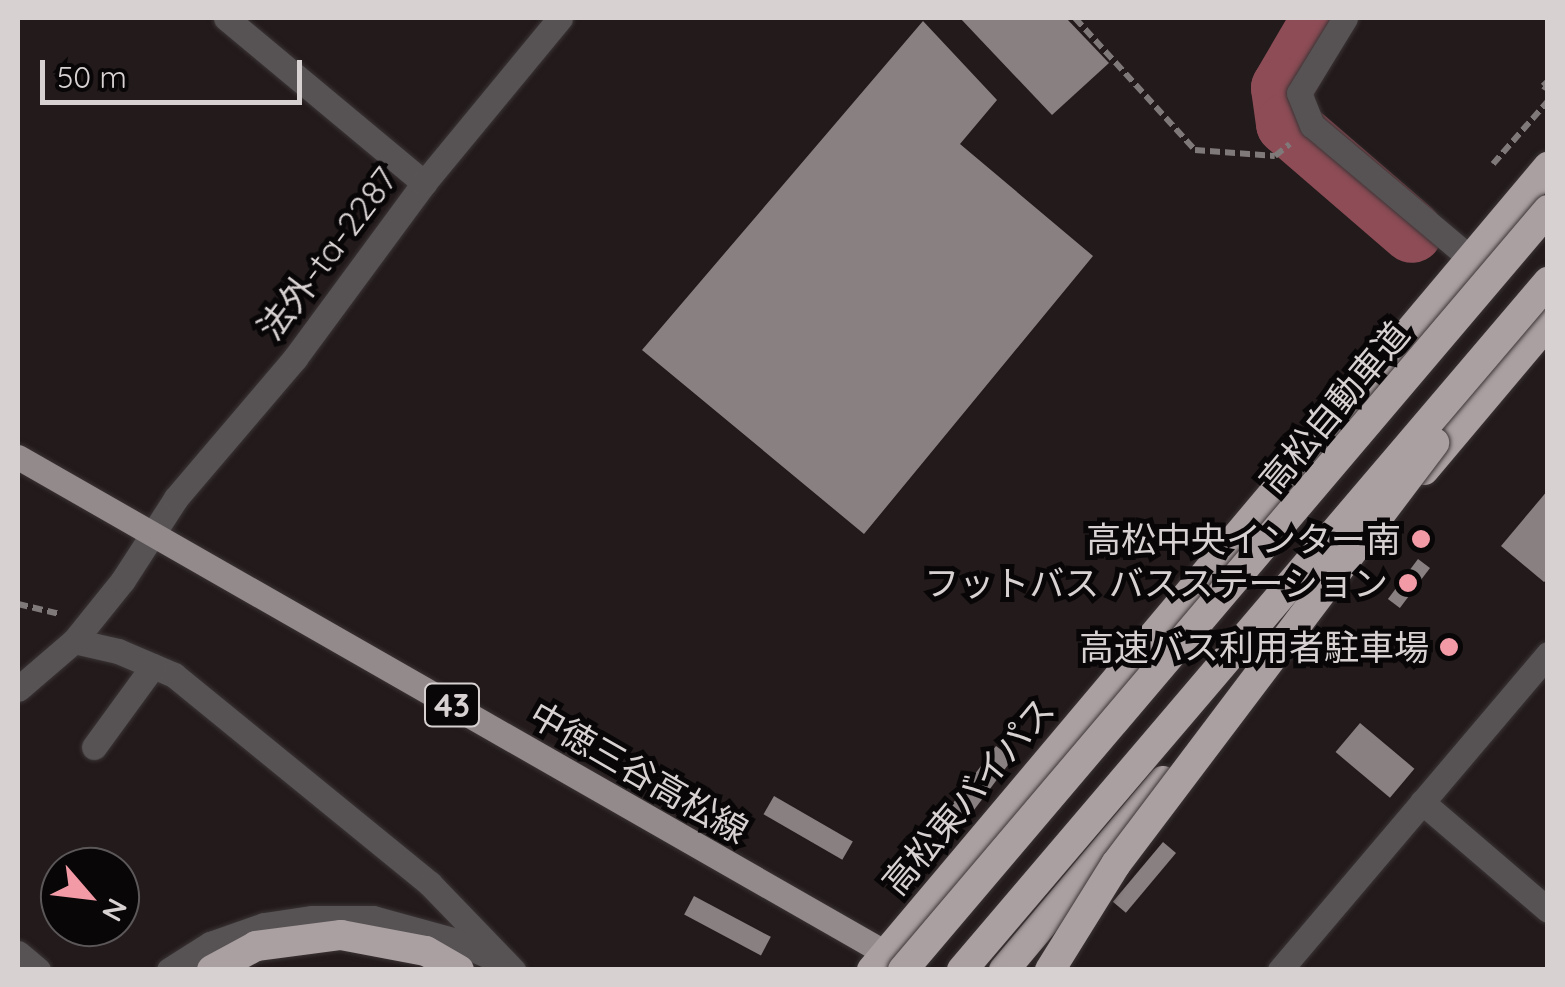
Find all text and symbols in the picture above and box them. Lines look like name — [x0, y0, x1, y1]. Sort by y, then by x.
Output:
scale bar — [45, 40, 308, 102]
text: 50 m — [57, 58, 127, 96]
street label: 法外-ta-2287 — [249, 159, 405, 347]
street label: 高松自動車道 — [1250, 313, 1418, 501]
place label: 高松中央インター南 — [1086, 518, 1401, 560]
marker: 高松中央インター南 — [1410, 528, 1432, 550]
place label: フットバス バスステーション — [923, 562, 1388, 604]
marker: フットバス バスステーション — [1397, 572, 1419, 594]
place label: 高速バス利用者駐車場 — [1079, 626, 1429, 668]
marker: 高速バス利用者駐車場 — [1438, 636, 1460, 658]
road number: 43 — [422, 678, 482, 732]
street label: 高松東バイパス — [873, 689, 1063, 903]
street label: 中徳三谷高松線 — [522, 693, 756, 851]
north arrow — [40, 847, 140, 947]
text: N — [95, 893, 135, 928]

